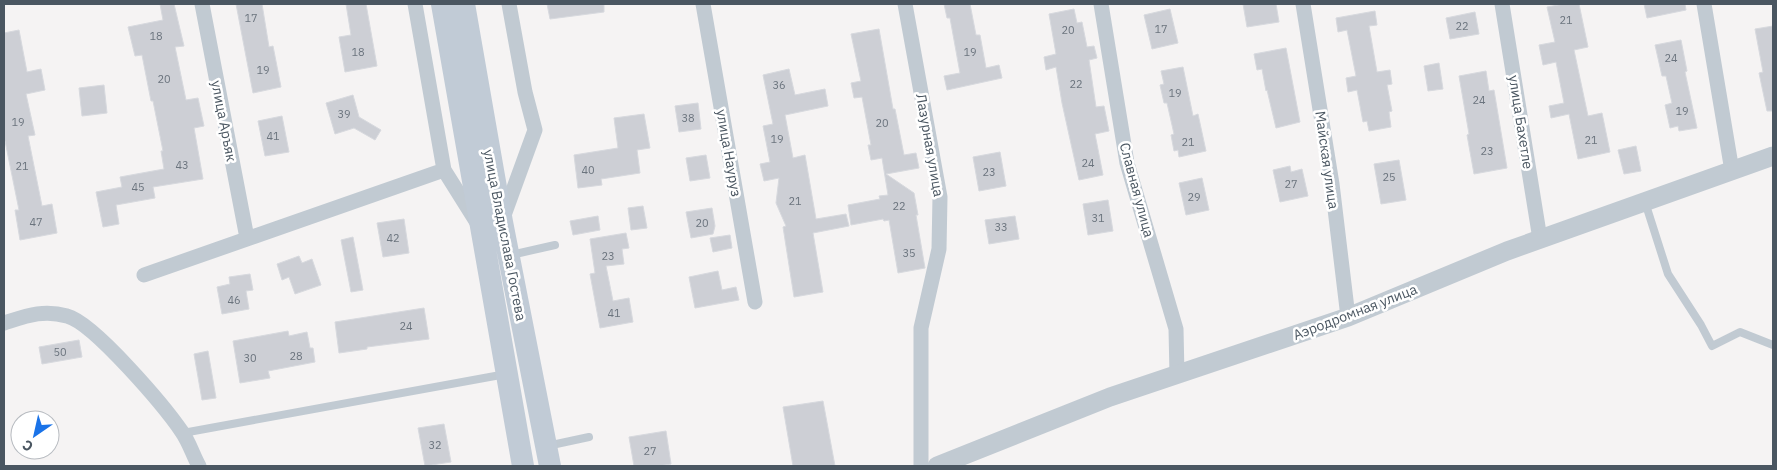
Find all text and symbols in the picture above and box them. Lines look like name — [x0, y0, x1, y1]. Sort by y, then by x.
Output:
house number: 17 — [244, 11, 258, 25]
house number: 21 — [1559, 13, 1573, 27]
house number: 22 — [1455, 19, 1469, 33]
house number: 17 — [1154, 22, 1168, 36]
house number: 20 — [1061, 23, 1075, 37]
house number: 18 — [149, 29, 163, 43]
house number: 18 — [351, 45, 365, 59]
house number: 19 — [963, 45, 977, 59]
house number: 24 — [1664, 51, 1678, 65]
house number: 19 — [256, 63, 270, 77]
house number: 20 — [157, 72, 171, 86]
street label: улица Бахетле — [1505, 74, 1537, 171]
house number: 22 — [1069, 77, 1083, 91]
house number: 36 — [772, 78, 786, 92]
street label: улица Аръяк — [207, 79, 241, 163]
house number: 19 — [1168, 86, 1182, 100]
street label: Лазурная улица — [912, 92, 948, 198]
house number: 24 — [1472, 93, 1486, 107]
house number: 19 — [1675, 104, 1689, 118]
house number: 39 — [337, 107, 351, 121]
street label: улица Науруз — [712, 108, 746, 198]
street label: Майская улица — [1311, 110, 1343, 211]
house number: 38 — [681, 111, 695, 125]
house number: 19 — [11, 115, 25, 129]
house number: 20 — [875, 116, 889, 130]
house number: 41 — [266, 129, 280, 143]
house number: 19 — [770, 132, 784, 146]
house number: 21 — [1584, 133, 1598, 147]
house number: 21 — [1181, 135, 1195, 149]
street label: Славная улица — [1116, 141, 1158, 240]
house number: 23 — [1480, 144, 1494, 158]
street label: улица Владислава Гостева — [480, 148, 531, 323]
house number: 24 — [1081, 156, 1095, 170]
house number: 43 — [175, 158, 189, 172]
house number: 21 — [15, 159, 29, 173]
house number: 40 — [581, 163, 595, 177]
house number: 23 — [982, 165, 996, 179]
house number: 25 — [1382, 170, 1396, 184]
house number: 27 — [1284, 177, 1298, 191]
house number: 45 — [131, 180, 145, 194]
house number: 29 — [1187, 190, 1201, 204]
house number: 21 — [788, 194, 802, 208]
house number: 22 — [892, 199, 906, 213]
house number: 31 — [1091, 211, 1105, 225]
house number: 47 — [29, 215, 43, 229]
house number: 20 — [695, 216, 709, 230]
house number: 33 — [994, 220, 1008, 234]
house number: 42 — [386, 231, 400, 245]
house number: 35 — [902, 246, 916, 260]
house number: 23 — [601, 249, 615, 263]
street label: Аэродромная улица — [1290, 280, 1420, 344]
house number: 46 — [227, 293, 241, 307]
house number: 41 — [607, 306, 621, 320]
house number: 24 — [399, 319, 413, 333]
house number: 50 — [53, 345, 67, 359]
house number: 28 — [289, 349, 303, 363]
house number: 30 — [243, 351, 257, 365]
north arrow — [10, 410, 60, 460]
text: С — [19, 436, 37, 456]
house number: 32 — [428, 438, 442, 452]
house number: 27 — [643, 444, 657, 458]

